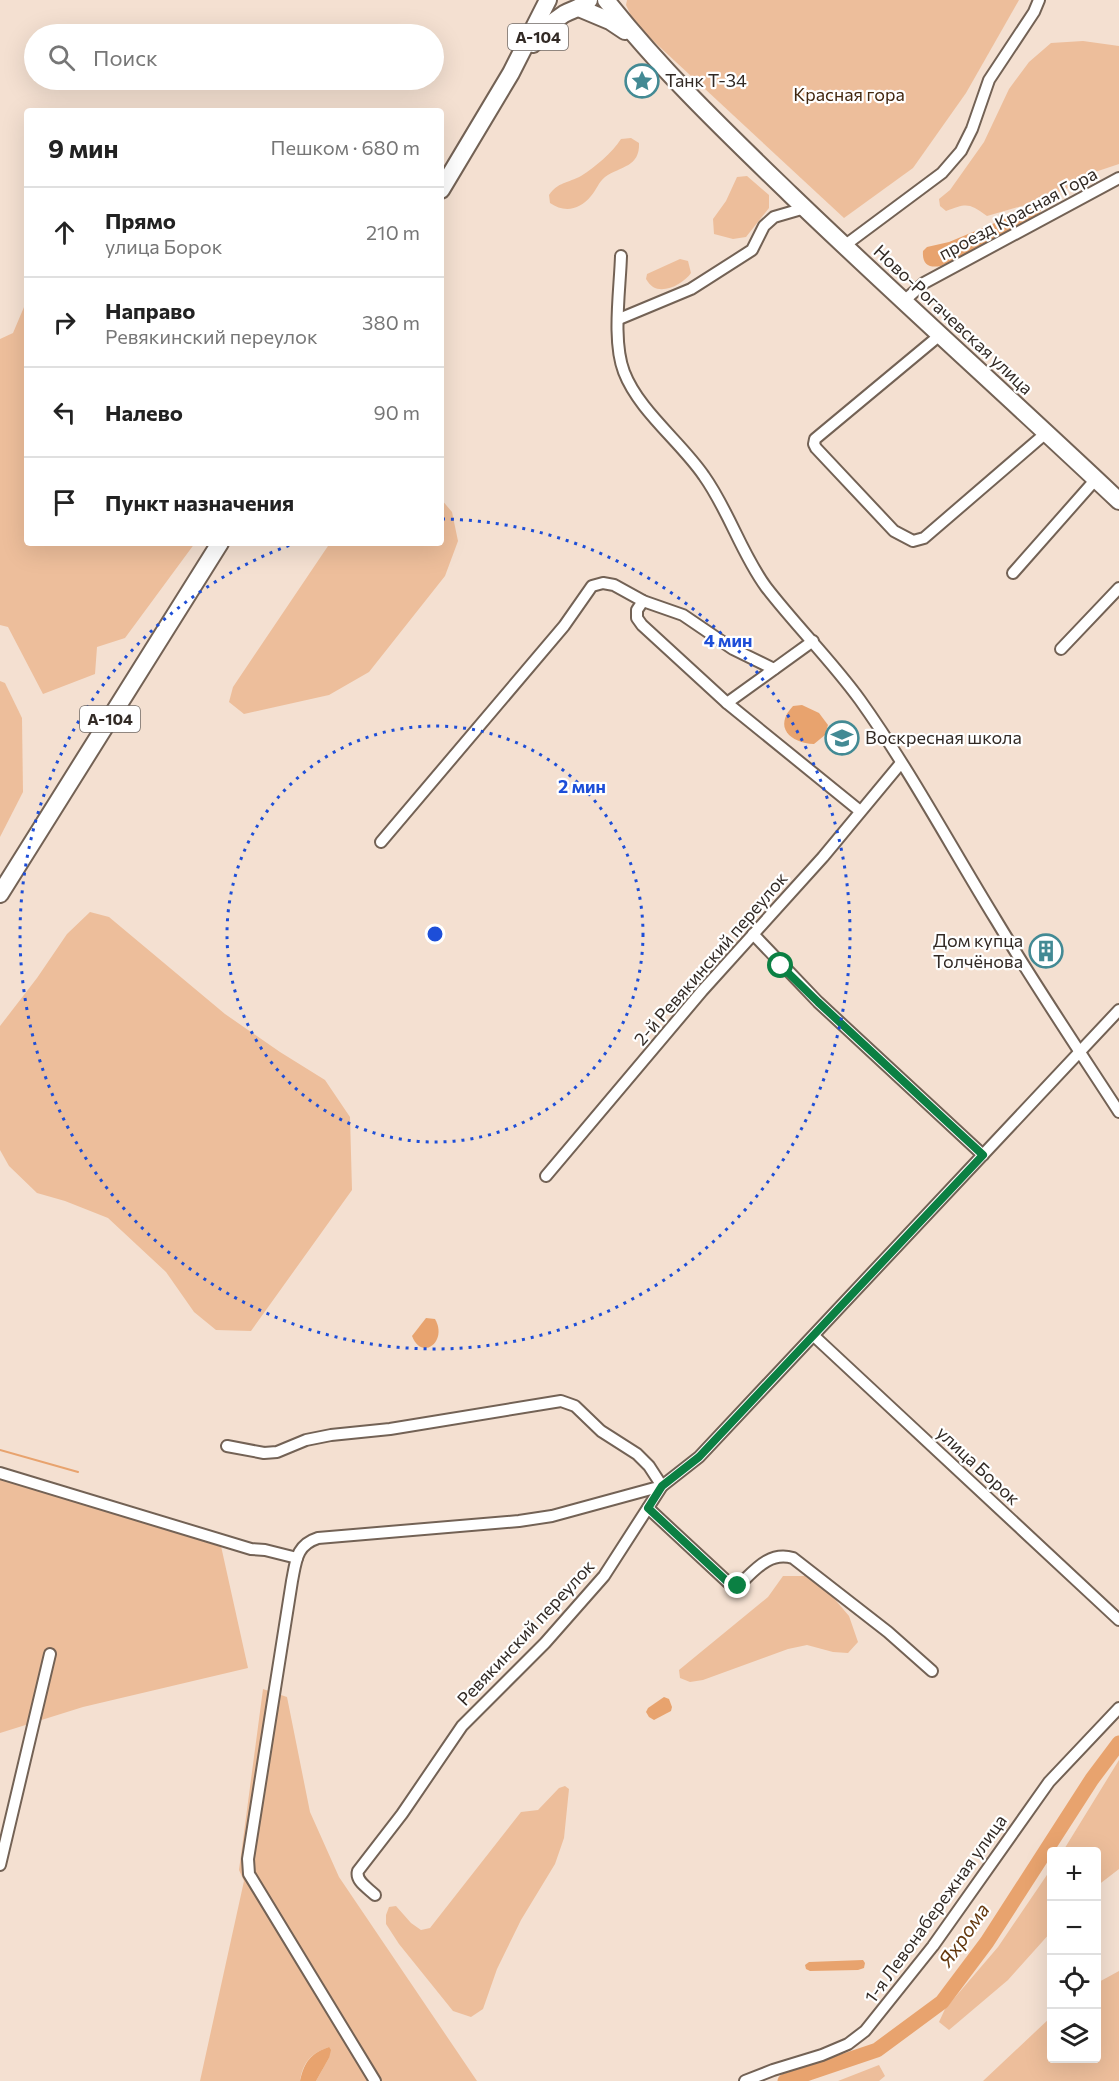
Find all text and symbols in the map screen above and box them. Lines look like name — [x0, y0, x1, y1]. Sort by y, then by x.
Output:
search box — [24, 24, 444, 90]
road number: А-104 — [508, 24, 568, 50]
icon: search — [45, 41, 78, 74]
text: Поиск — [93, 44, 158, 71]
place icon: Танк Т-34 — [624, 63, 660, 99]
place label: Танк Т-34 — [665, 69, 747, 91]
park label: Красная гора — [793, 83, 905, 105]
text: 9 мин — [48, 132, 118, 163]
text: Пешком · 680 m — [271, 135, 420, 159]
street label: проезд Красная Гора — [934, 162, 1101, 264]
text: Прямо — [105, 207, 176, 234]
icon: ahead — [48, 216, 81, 249]
text: 210 m — [366, 220, 420, 244]
text: улица Борок — [105, 234, 222, 258]
street label: Ново-Рогачевская улица — [869, 240, 1038, 399]
text: Направо — [105, 297, 195, 324]
icon: right — [48, 306, 81, 339]
text: 380 m — [362, 310, 420, 334]
text: Ревякинский переулок — [105, 324, 318, 348]
icon: left — [48, 396, 81, 429]
text: Налево — [105, 399, 183, 426]
text: 90 m — [374, 400, 420, 424]
icon: arrive — [48, 486, 81, 519]
text: Пункт назначения — [105, 489, 294, 516]
text: 4 мин — [704, 629, 752, 651]
road number: А-104 — [80, 706, 140, 732]
school or university icon: Воскресная школа — [824, 720, 860, 756]
place label: Воскресная школа — [865, 726, 1022, 748]
text: 2 мин — [558, 775, 606, 797]
street label: 2-й Ревякинский переулок — [629, 867, 792, 1050]
centre of rings — [425, 924, 445, 944]
place label: Дом купца Толчёнова — [933, 929, 1023, 972]
building icon: Дом купца Толчёнова — [1028, 933, 1064, 969]
route start — [767, 952, 793, 978]
street label: улица Борок — [933, 1421, 1025, 1510]
street label: Ревякинский переулок — [452, 1555, 599, 1710]
route end — [724, 1572, 750, 1598]
street label: 1-я Левонабережная улица — [859, 1810, 1011, 2007]
map controls — [1047, 1847, 1101, 2063]
button: + — [1047, 1847, 1101, 1901]
water label: Яхрома — [932, 1898, 994, 1972]
button: − — [1047, 1901, 1101, 1955]
button: locate — [1047, 1955, 1101, 2009]
button: layers — [1047, 2009, 1101, 2063]

